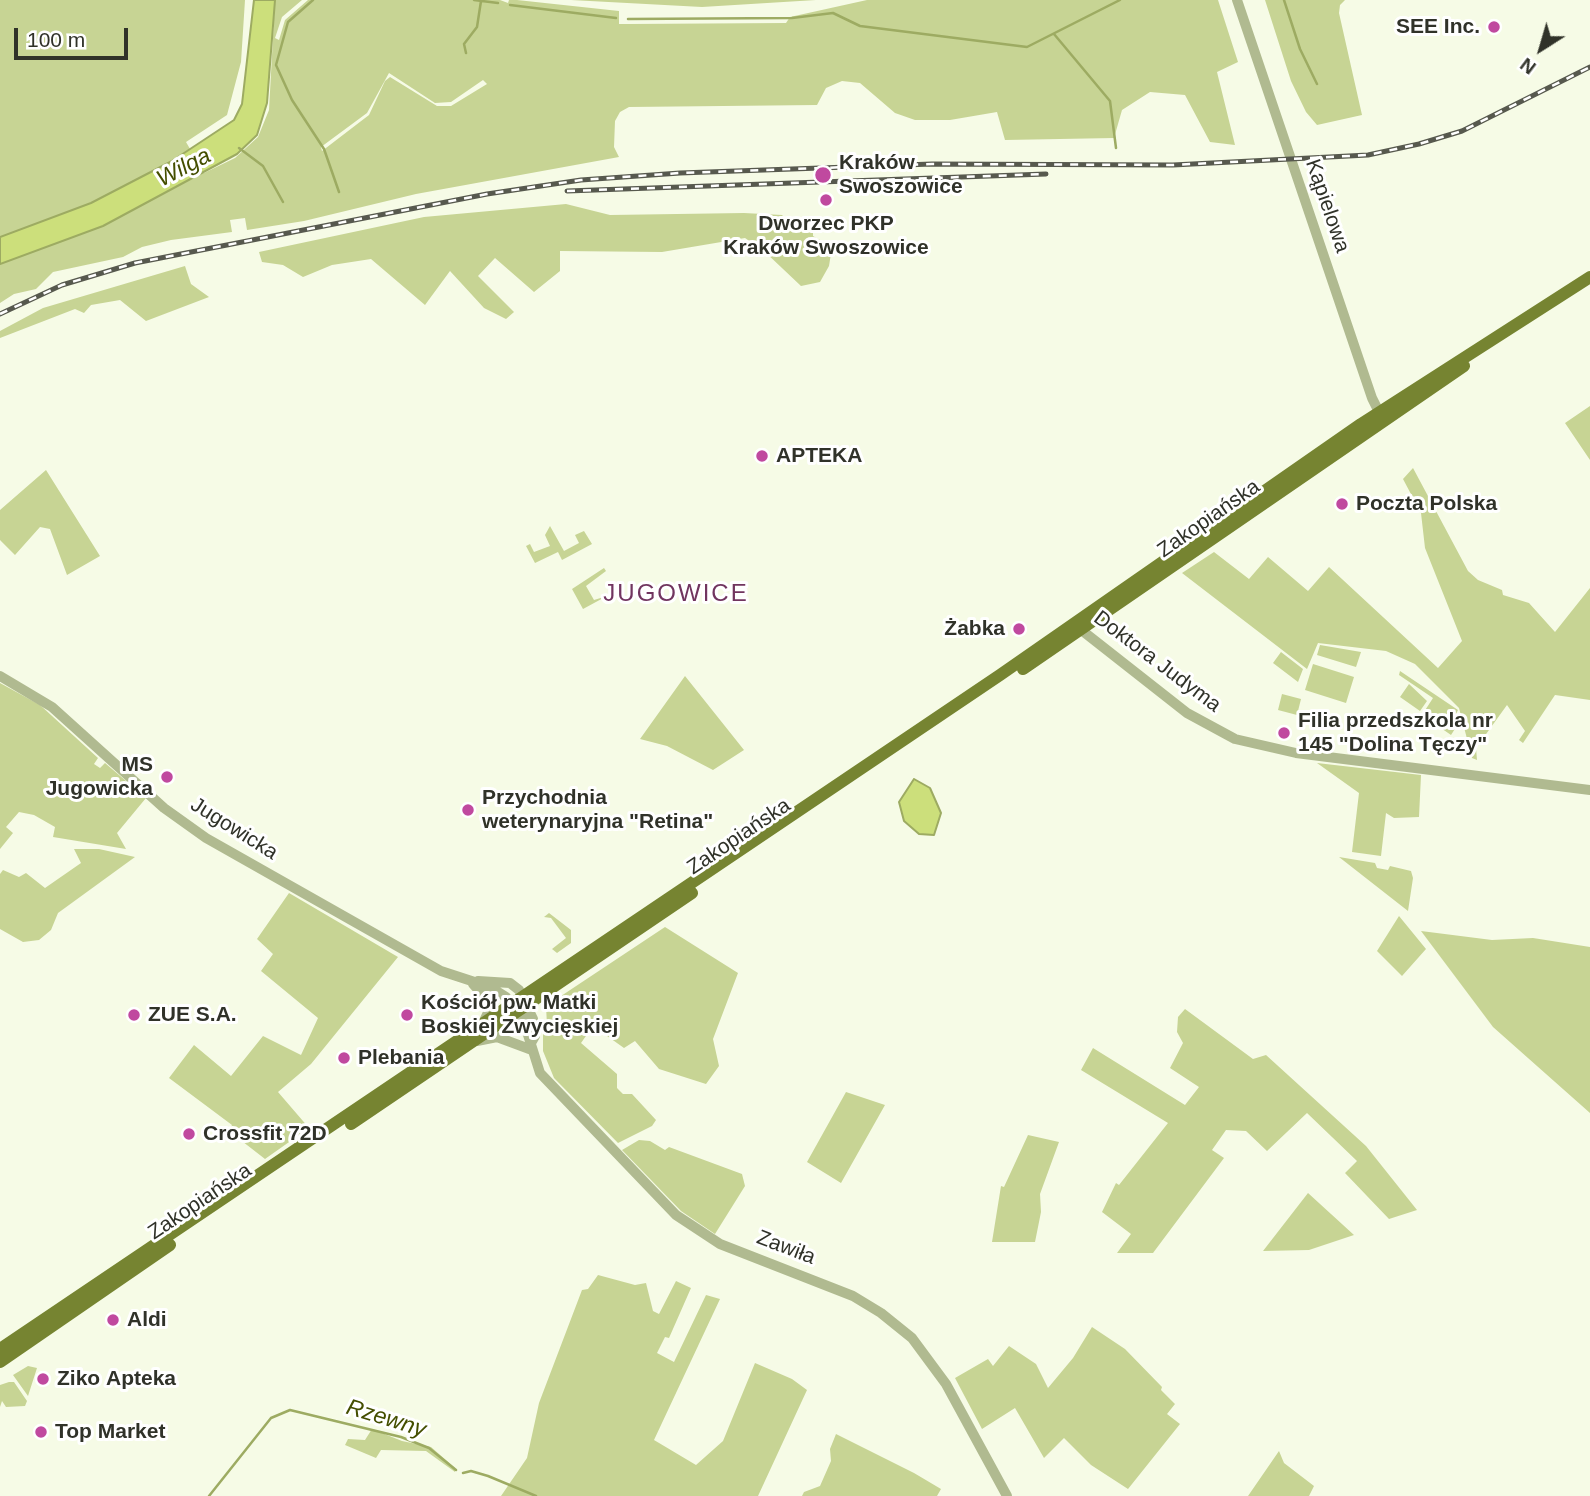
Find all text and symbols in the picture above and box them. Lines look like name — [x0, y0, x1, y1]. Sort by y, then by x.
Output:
scale bar — [18, 14, 131, 58]
place label: SEE Inc. — [1396, 14, 1480, 40]
north arrow — [1506, 14, 1576, 84]
marker: SEE Inc. — [1486, 19, 1502, 35]
text: 100 m — [27, 28, 85, 51]
text: N — [1516, 54, 1540, 79]
water label: Wilga — [152, 142, 216, 194]
place label: Kraków Swoszowice — [839, 150, 963, 200]
street label: Kąpielowa — [1299, 156, 1355, 256]
marker: Kraków Swoszowice — [813, 165, 833, 185]
marker: Dworzec PKP Kraków Swoszowice — [818, 192, 834, 208]
place label: Dworzec PKP Kraków Swoszowice — [723, 211, 929, 261]
place label: APTEKA — [776, 443, 862, 469]
marker: APTEKA — [754, 448, 770, 464]
street label: Zakopiańska — [1153, 475, 1265, 563]
place label: Poczta Polska — [1356, 491, 1497, 517]
marker: Poczta Polska — [1334, 496, 1350, 512]
district label: JUGOWICE — [604, 580, 748, 608]
street label: Doktora Judyma — [1088, 606, 1226, 718]
place label: Żabka — [944, 616, 1005, 642]
marker: Żabka — [1011, 621, 1027, 637]
place label: Filia przedszkola nr 145 "Dolina Tęczy" — [1298, 708, 1493, 758]
marker: Filia przedszkola nr 145 "Dolina Tęczy" — [1276, 725, 1292, 741]
place label: MS Jugowicka — [46, 752, 153, 802]
marker: MS Jugowicka — [159, 769, 175, 785]
place label: Przychodnia weterynaryjna "Retina" — [482, 785, 713, 835]
street label: Jugowicka — [186, 792, 282, 866]
street label: Zakopiańska — [683, 793, 795, 881]
marker: Przychodnia weterynaryjna "Retina" — [460, 802, 476, 818]
place label: Kościół pw. Matki Boskiej Zwycięskiej — [421, 990, 618, 1040]
place label: ZUE S.A. — [148, 1002, 237, 1028]
marker: ZUE S.A. — [126, 1007, 142, 1023]
marker: Kościół pw. Matki Boskiej Zwycięskiej — [399, 1007, 415, 1023]
place label: Plebania — [358, 1045, 444, 1071]
marker: Plebania — [336, 1050, 352, 1066]
place label: Crossfit 72D — [203, 1121, 327, 1147]
marker: Crossfit 72D — [181, 1126, 197, 1142]
street label: Zakopiańska — [144, 1158, 256, 1246]
street label: Zawiła — [753, 1225, 819, 1271]
place label: Aldi — [127, 1307, 167, 1333]
marker: Aldi — [105, 1312, 121, 1328]
place label: Ziko Apteka — [57, 1366, 176, 1392]
marker: Ziko Apteka — [35, 1371, 51, 1387]
water label: Rzewny — [343, 1394, 429, 1444]
place label: Top Market — [55, 1419, 165, 1445]
marker: Top Market — [33, 1424, 49, 1440]

